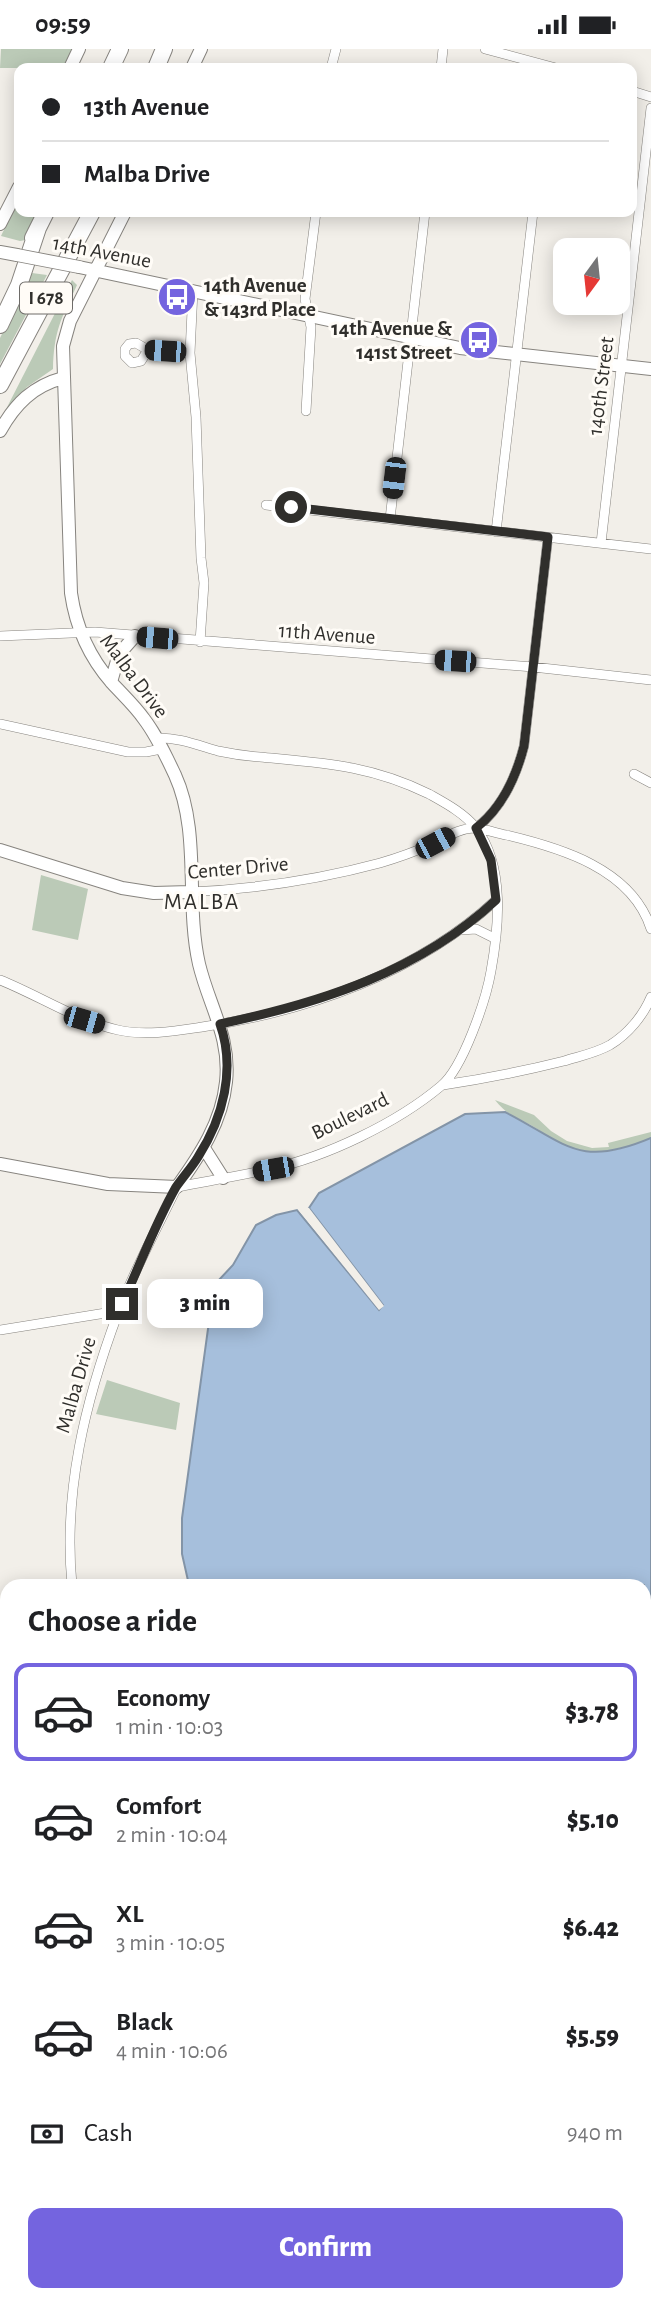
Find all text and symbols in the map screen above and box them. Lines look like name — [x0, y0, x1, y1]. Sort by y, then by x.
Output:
text: 09:59 — [35, 11, 91, 37]
text: 13th Avenue — [84, 94, 209, 120]
text: Malba Drive — [84, 161, 210, 187]
street label: 14th Avenue — [51, 232, 153, 272]
north arrow — [553, 238, 630, 315]
map controls — [553, 238, 630, 315]
place label: 14th Avenue & 143rd Place — [204, 275, 316, 320]
bus stop icon: 14th Avenue & 143rd Place — [156, 276, 198, 318]
road number: I 678 — [20, 282, 72, 313]
place label: 14th Avenue & 141st Street — [331, 318, 452, 363]
bus stop icon: 14th Avenue & 141st Street — [458, 319, 500, 361]
street label: 140th Street — [585, 335, 617, 436]
car — [144, 339, 187, 363]
car — [382, 456, 407, 500]
route start — [275, 491, 307, 523]
street label: 11th Avenue — [278, 620, 376, 648]
car — [136, 626, 179, 650]
street label: Malba Drive — [96, 630, 172, 722]
car — [434, 649, 477, 673]
car — [412, 824, 459, 862]
street label: Center Drive — [187, 853, 289, 883]
district label: MALBA — [164, 891, 240, 914]
car — [61, 1004, 108, 1036]
street label: Boulevard — [308, 1088, 392, 1144]
car — [251, 1155, 296, 1183]
callout: 3 min — [146, 1279, 262, 1329]
route end — [106, 1288, 138, 1320]
text: 3 min — [180, 1292, 230, 1315]
street label: Malba Drive — [52, 1335, 100, 1435]
text: Choose a ride — [28, 1605, 197, 1637]
icon: car — [32, 1681, 95, 1744]
text: Economy — [116, 1685, 210, 1711]
text: $3.78 — [565, 1699, 619, 1725]
text: 1 min · 10:03 — [116, 1716, 223, 1739]
icon: car — [32, 1789, 95, 1852]
text: Comfort — [116, 1793, 201, 1819]
text: $5.10 — [567, 1807, 619, 1833]
text: 2 min · 10:04 — [116, 1824, 227, 1847]
icon: car — [32, 1897, 95, 1960]
text: XL — [116, 1901, 143, 1927]
text: $6.42 — [563, 1915, 619, 1941]
text: 3 min · 10:05 — [116, 1932, 225, 1955]
icon: car — [32, 2005, 95, 2068]
text: Black — [116, 2009, 173, 2035]
text: $5.59 — [566, 2023, 619, 2049]
text: 4 min · 10:06 — [116, 2040, 228, 2063]
icon: cash — [28, 2115, 66, 2153]
text: Cash — [84, 2120, 133, 2146]
text: 940 m — [567, 2122, 623, 2145]
button: Confirm — [28, 2208, 623, 2288]

